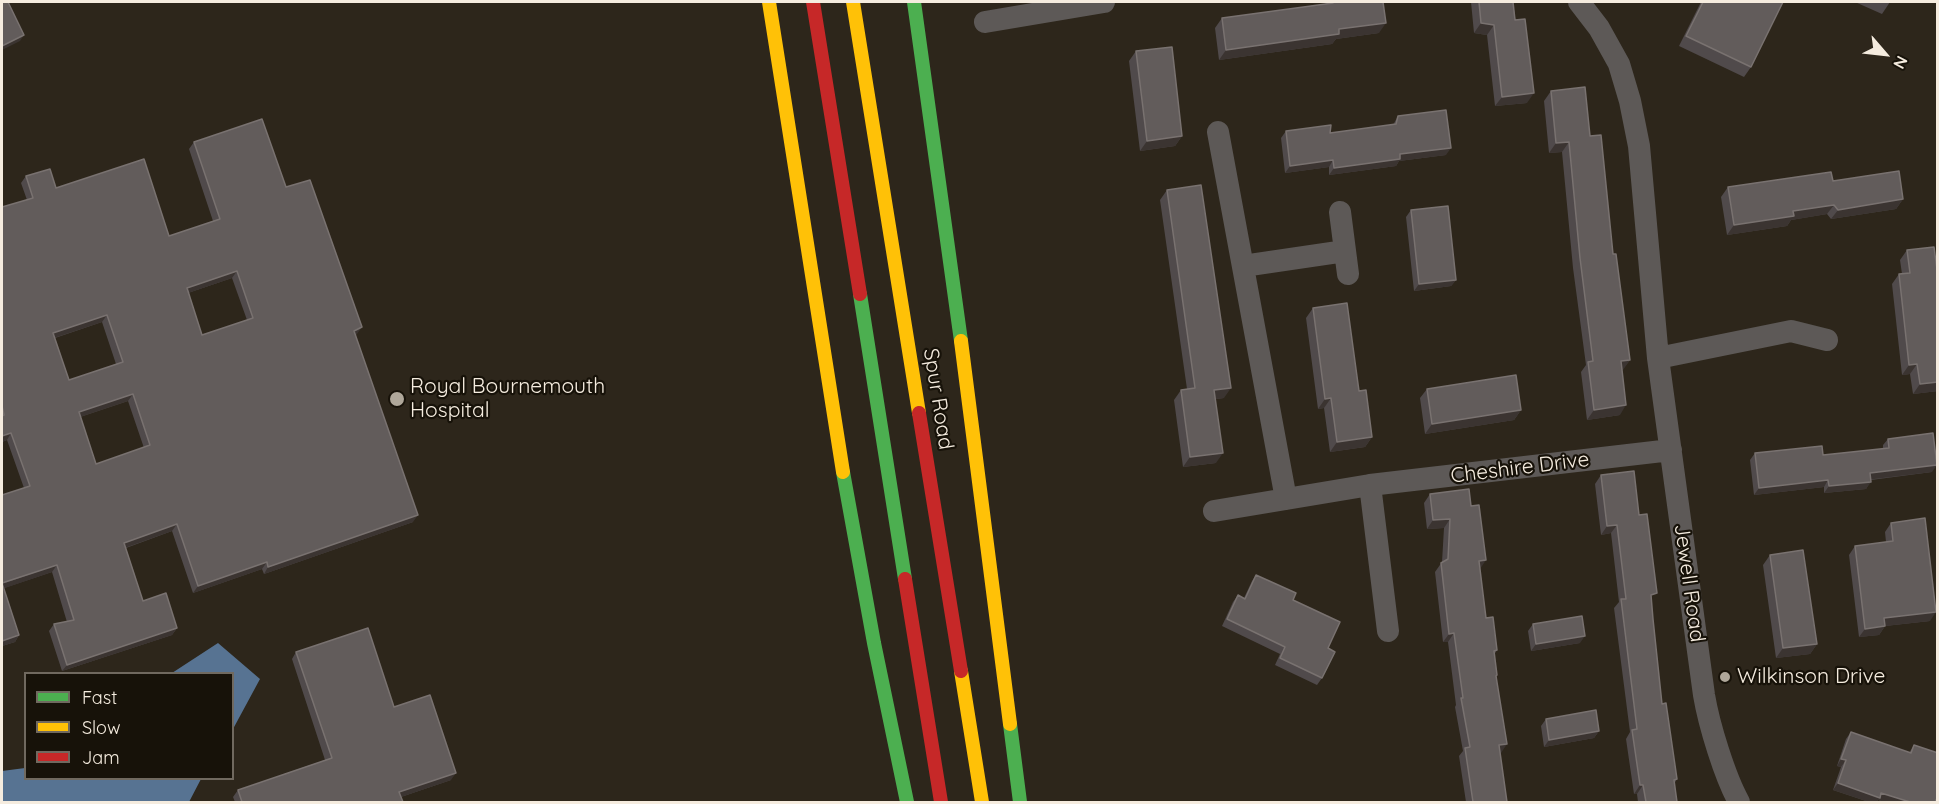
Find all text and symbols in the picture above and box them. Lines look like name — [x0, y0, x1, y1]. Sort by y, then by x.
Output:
north arrow — [1855, 24, 1915, 84]
text: N — [1889, 53, 1912, 72]
street label: Spur Road — [918, 346, 958, 452]
place label: Royal Bournemouth Hospital — [410, 374, 605, 424]
marker: Royal Bournemouth Hospital — [388, 390, 406, 408]
street label: Cheshire Drive — [1449, 447, 1591, 489]
street label: Jewell Road — [1668, 522, 1710, 644]
place label: Wilkinson Drive — [1737, 664, 1885, 690]
marker: Wilkinson Drive — [1718, 670, 1732, 684]
legend — [24, 672, 234, 780]
text: Fast — [82, 686, 117, 709]
text: Slow — [82, 716, 120, 739]
text: Jam — [82, 746, 120, 769]

